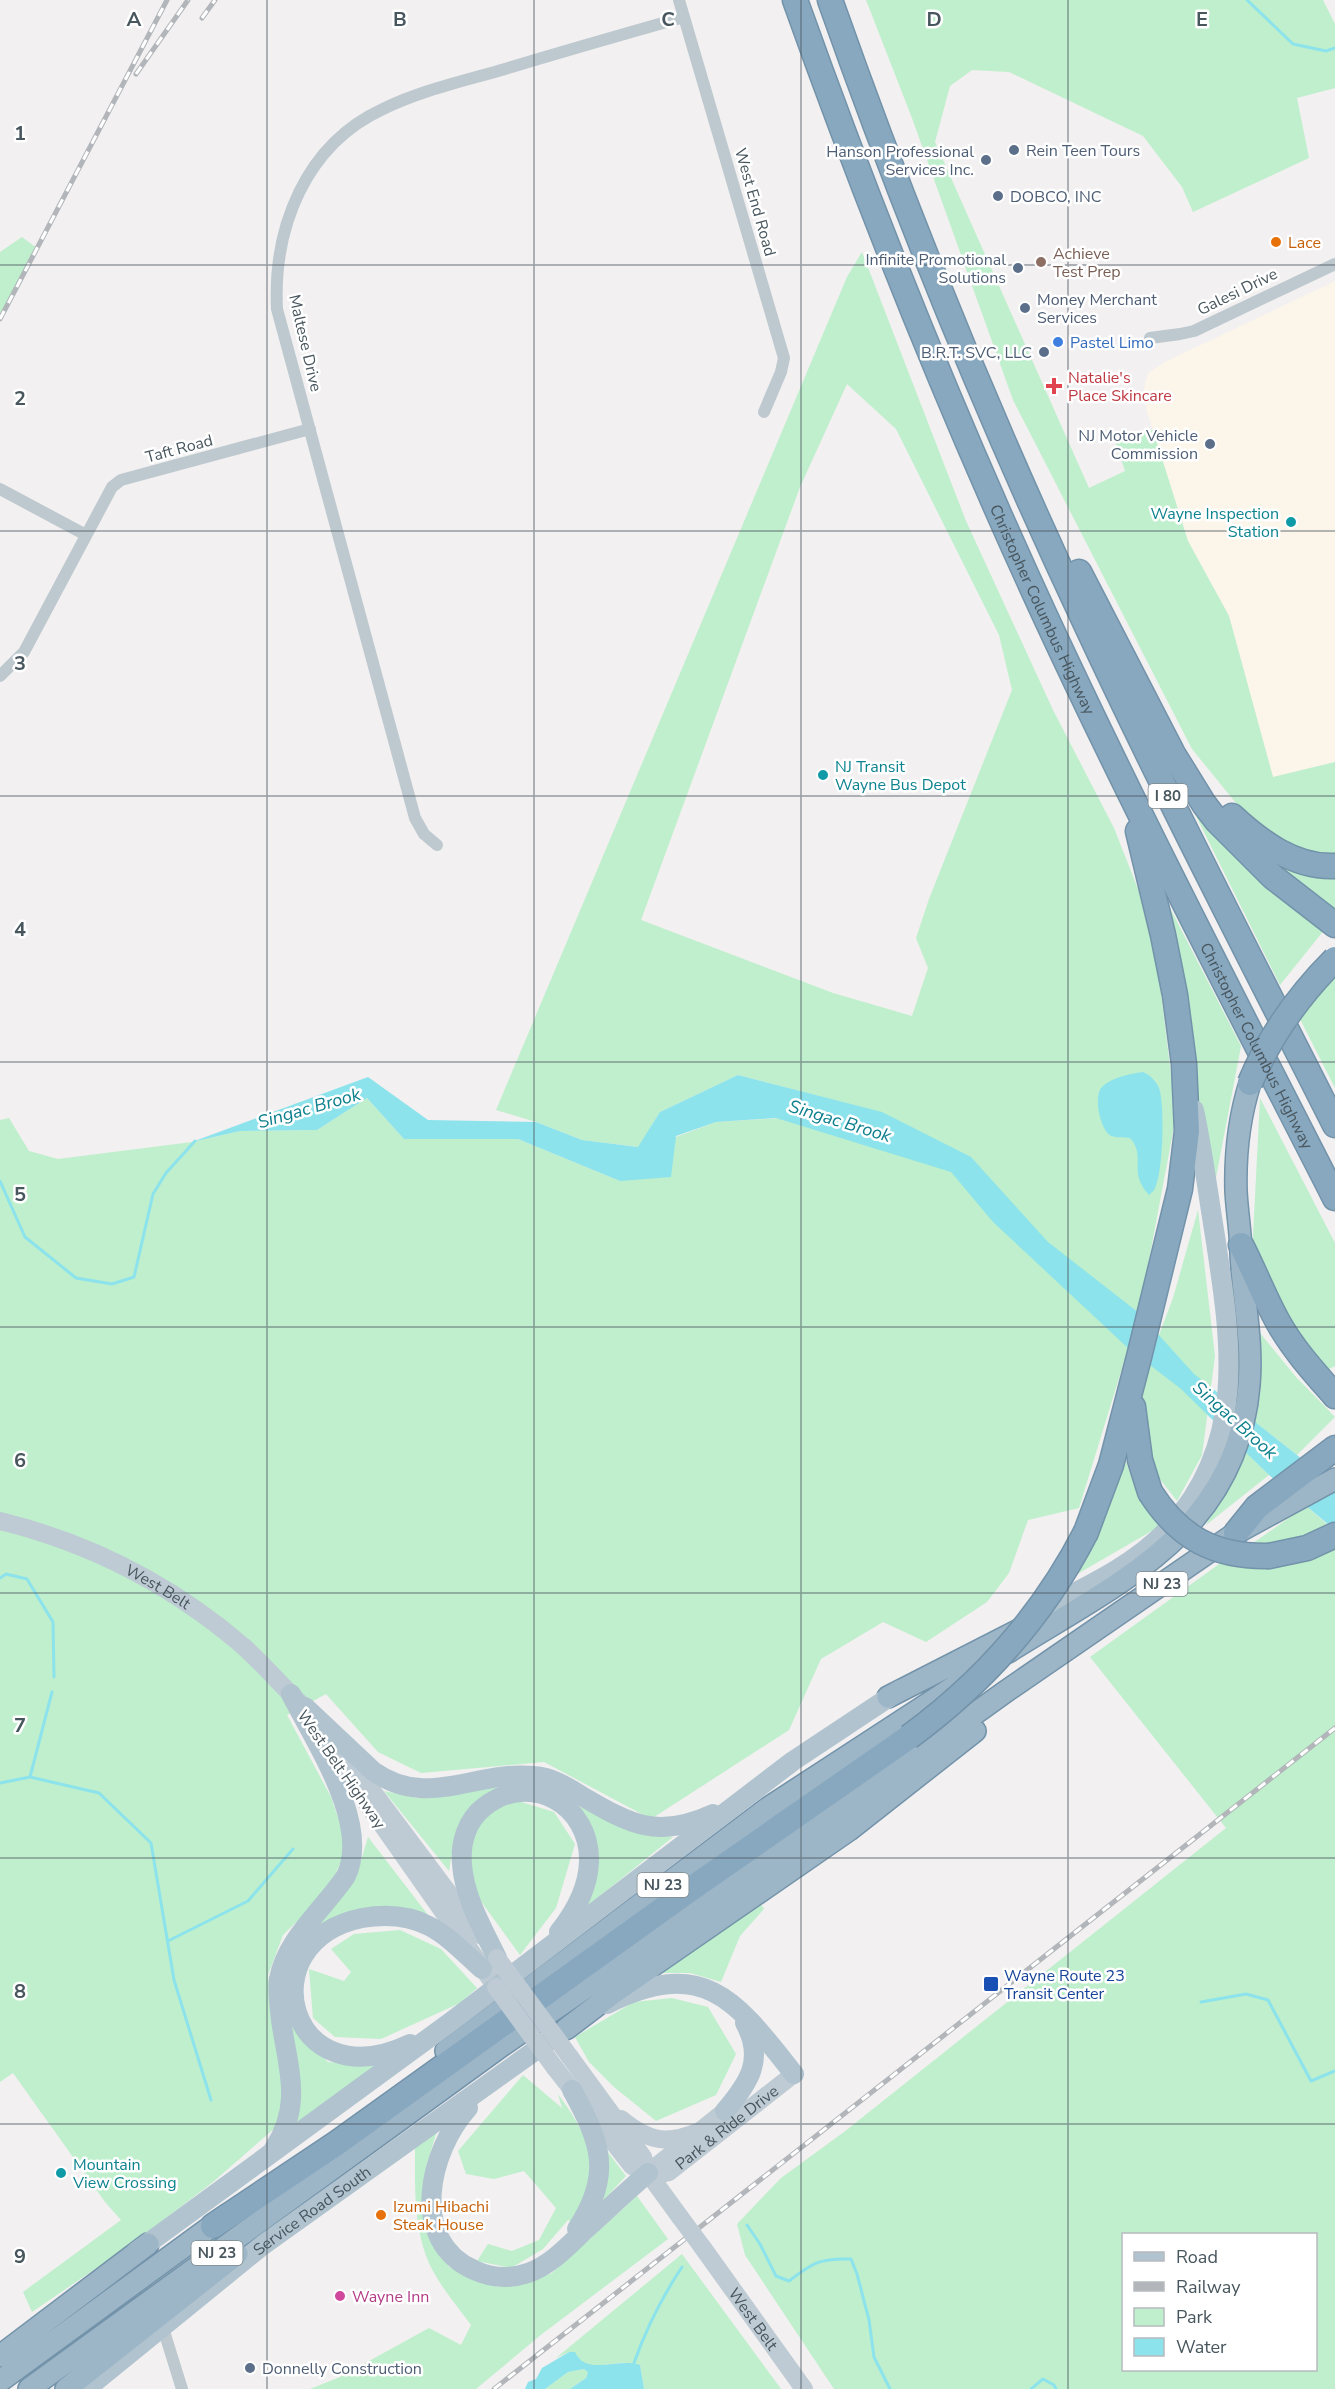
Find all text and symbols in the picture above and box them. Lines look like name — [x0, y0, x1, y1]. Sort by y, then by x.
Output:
text: A — [127, 6, 142, 33]
text: B — [393, 6, 407, 33]
text: C — [661, 6, 675, 33]
text: D — [926, 6, 942, 33]
text: E — [1196, 6, 1208, 33]
text: 1 — [14, 120, 26, 147]
place label: Rein Teen Tours — [1026, 140, 1140, 162]
place label: Hanson Professional Services Inc. — [826, 141, 974, 181]
marker: Rein Teen Tours — [1007, 143, 1021, 157]
street label: West End Road — [729, 146, 781, 259]
marker: Hanson Professional Services Inc. — [979, 153, 993, 167]
place label: DOBCO, INC — [1010, 186, 1102, 208]
marker: DOBCO, INC — [991, 189, 1005, 203]
place label: Lace — [1288, 232, 1321, 254]
marker: Lace — [1269, 235, 1283, 249]
place label: Achieve Test Prep — [1053, 243, 1121, 283]
place label: Infinite Promotional Solutions — [865, 249, 1006, 289]
marker: Achieve Test Prep — [1034, 255, 1048, 269]
marker: Infinite Promotional Solutions — [1011, 261, 1025, 275]
street label: Galesi Drive — [1194, 263, 1281, 321]
place label: Money Merchant Services — [1037, 289, 1157, 329]
street label: Maltese Drive — [283, 292, 327, 394]
marker: Money Merchant Services — [1018, 301, 1032, 315]
place label: Pastel Limo — [1070, 332, 1154, 354]
marker: Pastel Limo — [1051, 335, 1065, 349]
place label: B.R.T. SVC, LLC — [921, 342, 1032, 364]
marker: B.R.T. SVC, LLC — [1037, 345, 1051, 359]
place label: Natalie's Place Skincare — [1068, 367, 1172, 407]
marker: Natalie's Place Skincare — [1045, 377, 1063, 395]
text: 2 — [14, 385, 26, 412]
place label: NJ Motor Vehicle Commission — [1078, 425, 1198, 465]
street label: Taft Road — [143, 429, 215, 468]
marker: NJ Motor Vehicle Commission — [1203, 437, 1217, 451]
street label: Christopher Columbus Highway — [984, 501, 1100, 719]
place label: Wayne Inspection Station — [1151, 503, 1279, 543]
marker: Wayne Inspection Station — [1284, 515, 1298, 529]
text: 3 — [14, 650, 26, 677]
place label: NJ Transit Wayne Bus Depot — [835, 756, 966, 796]
marker: NJ Transit Wayne Bus Depot — [816, 768, 830, 782]
road number: I 80 — [1148, 784, 1188, 808]
text: 4 — [14, 916, 26, 943]
street label: Christopher Columbus Highway — [1194, 939, 1318, 1154]
water label: Singac Brook — [255, 1082, 364, 1134]
water label: Singac Brook — [786, 1094, 895, 1148]
text: 5 — [14, 1181, 26, 1208]
water label: Singac Brook — [1188, 1376, 1283, 1465]
text: 6 — [14, 1447, 26, 1474]
street label: West Belt — [122, 1559, 195, 1615]
road number: NJ 23 — [1136, 1572, 1188, 1596]
street label: West Belt Highway — [292, 1706, 391, 1834]
text: 7 — [14, 1712, 26, 1739]
road number: NJ 23 — [638, 1873, 688, 1897]
place label: Wayne Route 23 Transit Center — [1004, 1965, 1125, 2005]
marker: Wayne Route 23 Transit Center — [982, 1975, 1000, 1993]
text: 8 — [14, 1978, 26, 2005]
street label: Park & Ride Drive — [671, 2080, 783, 2175]
place label: Mountain View Crossing — [72, 2154, 177, 2194]
street label: Service Road South — [249, 2161, 376, 2261]
marker: Mountain View Crossing — [54, 2166, 68, 2180]
place label: Izumi Hibachi Steak House — [393, 2196, 489, 2236]
marker: Izumi Hibachi Steak House — [374, 2208, 388, 2222]
legend — [1122, 2233, 1317, 2371]
road number: NJ 23 — [192, 2241, 242, 2265]
text: 9 — [14, 2243, 26, 2270]
text: Road — [1176, 2245, 1218, 2269]
text: Railway — [1176, 2275, 1241, 2299]
street label: West Belt — [723, 2284, 783, 2355]
place label: Wayne Inn — [352, 2286, 429, 2308]
marker: Wayne Inn — [333, 2289, 347, 2303]
text: Park — [1176, 2305, 1213, 2329]
text: Water — [1176, 2335, 1227, 2359]
place label: Donnelly Construction — [262, 2358, 422, 2380]
marker: Donnelly Construction — [243, 2361, 257, 2375]

